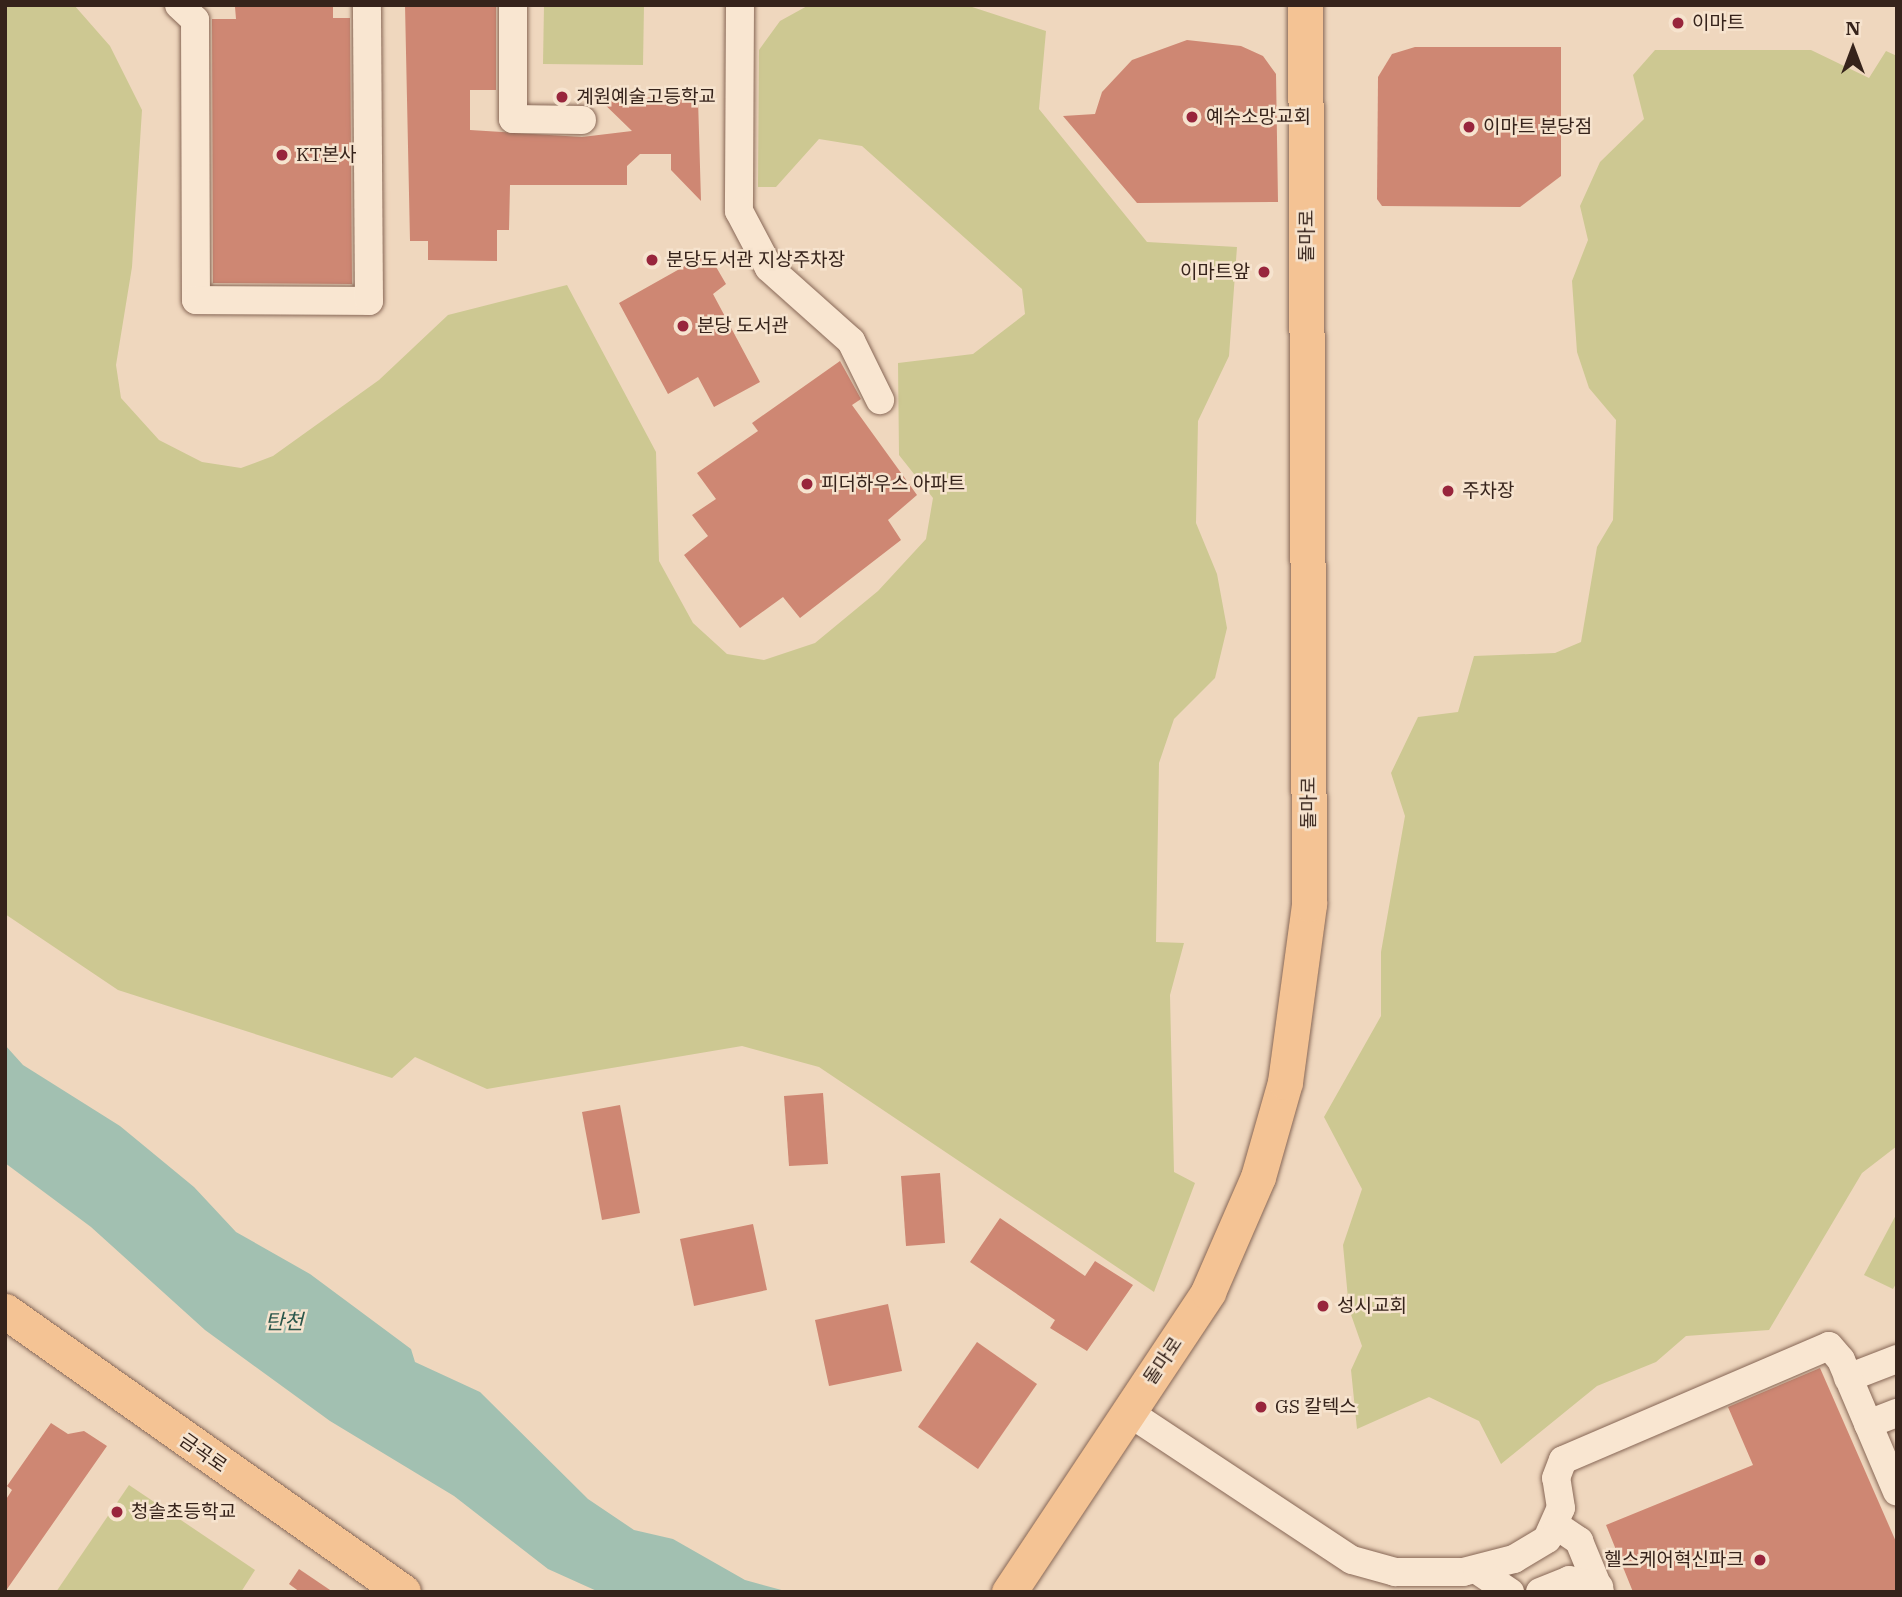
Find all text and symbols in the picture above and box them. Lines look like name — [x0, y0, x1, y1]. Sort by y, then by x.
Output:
place label: 이마트 — [1692, 12, 1744, 34]
north arrow — [1818, 14, 1888, 84]
marker: 이마트 — [1670, 15, 1686, 31]
text: N — [1845, 16, 1861, 40]
place label: 계원예술고등학교 — [576, 86, 716, 108]
marker: 계원예술고등학교 — [554, 89, 570, 105]
place label: 예수소망교회 — [1206, 106, 1311, 128]
marker: 예수소망교회 — [1184, 109, 1200, 125]
place label: 이마트 분당점 — [1483, 116, 1592, 138]
marker: 이마트 분당점 — [1461, 119, 1477, 135]
place label: KT본사 — [296, 144, 357, 166]
marker: KT본사 — [274, 147, 290, 163]
street label: 돌마로 — [1296, 210, 1318, 262]
place label: 분당도서관 지상주차장 — [666, 249, 845, 271]
marker: 분당도서관 지상주차장 — [644, 252, 660, 268]
place label: 이마트앞 — [1180, 261, 1250, 283]
marker: 이마트앞 — [1256, 264, 1272, 280]
place label: 분당 도서관 — [697, 315, 789, 337]
marker: 분당 도서관 — [675, 318, 691, 334]
place label: 피더하우스 아파트 — [821, 473, 965, 495]
marker: 피더하우스 아파트 — [799, 476, 815, 492]
place label: 주차장 — [1462, 480, 1514, 502]
marker: 주차장 — [1440, 483, 1456, 499]
street label: 돌마로 — [1298, 777, 1320, 829]
place label: 성시교회 — [1337, 1295, 1407, 1317]
marker: 성시교회 — [1315, 1298, 1331, 1314]
water label: 탄천 — [265, 1308, 303, 1334]
street label: 돌마로 — [1139, 1333, 1187, 1389]
place label: GS 칼텍스 — [1275, 1396, 1357, 1418]
marker: GS 칼텍스 — [1253, 1399, 1269, 1415]
street label: 금곡로 — [175, 1429, 231, 1477]
place label: 청솔초등학교 — [131, 1501, 236, 1523]
marker: 청솔초등학교 — [109, 1504, 125, 1520]
place label: 헬스케어혁신파크 — [1604, 1549, 1744, 1571]
marker: 헬스케어혁신파크 — [1750, 1550, 1770, 1570]

